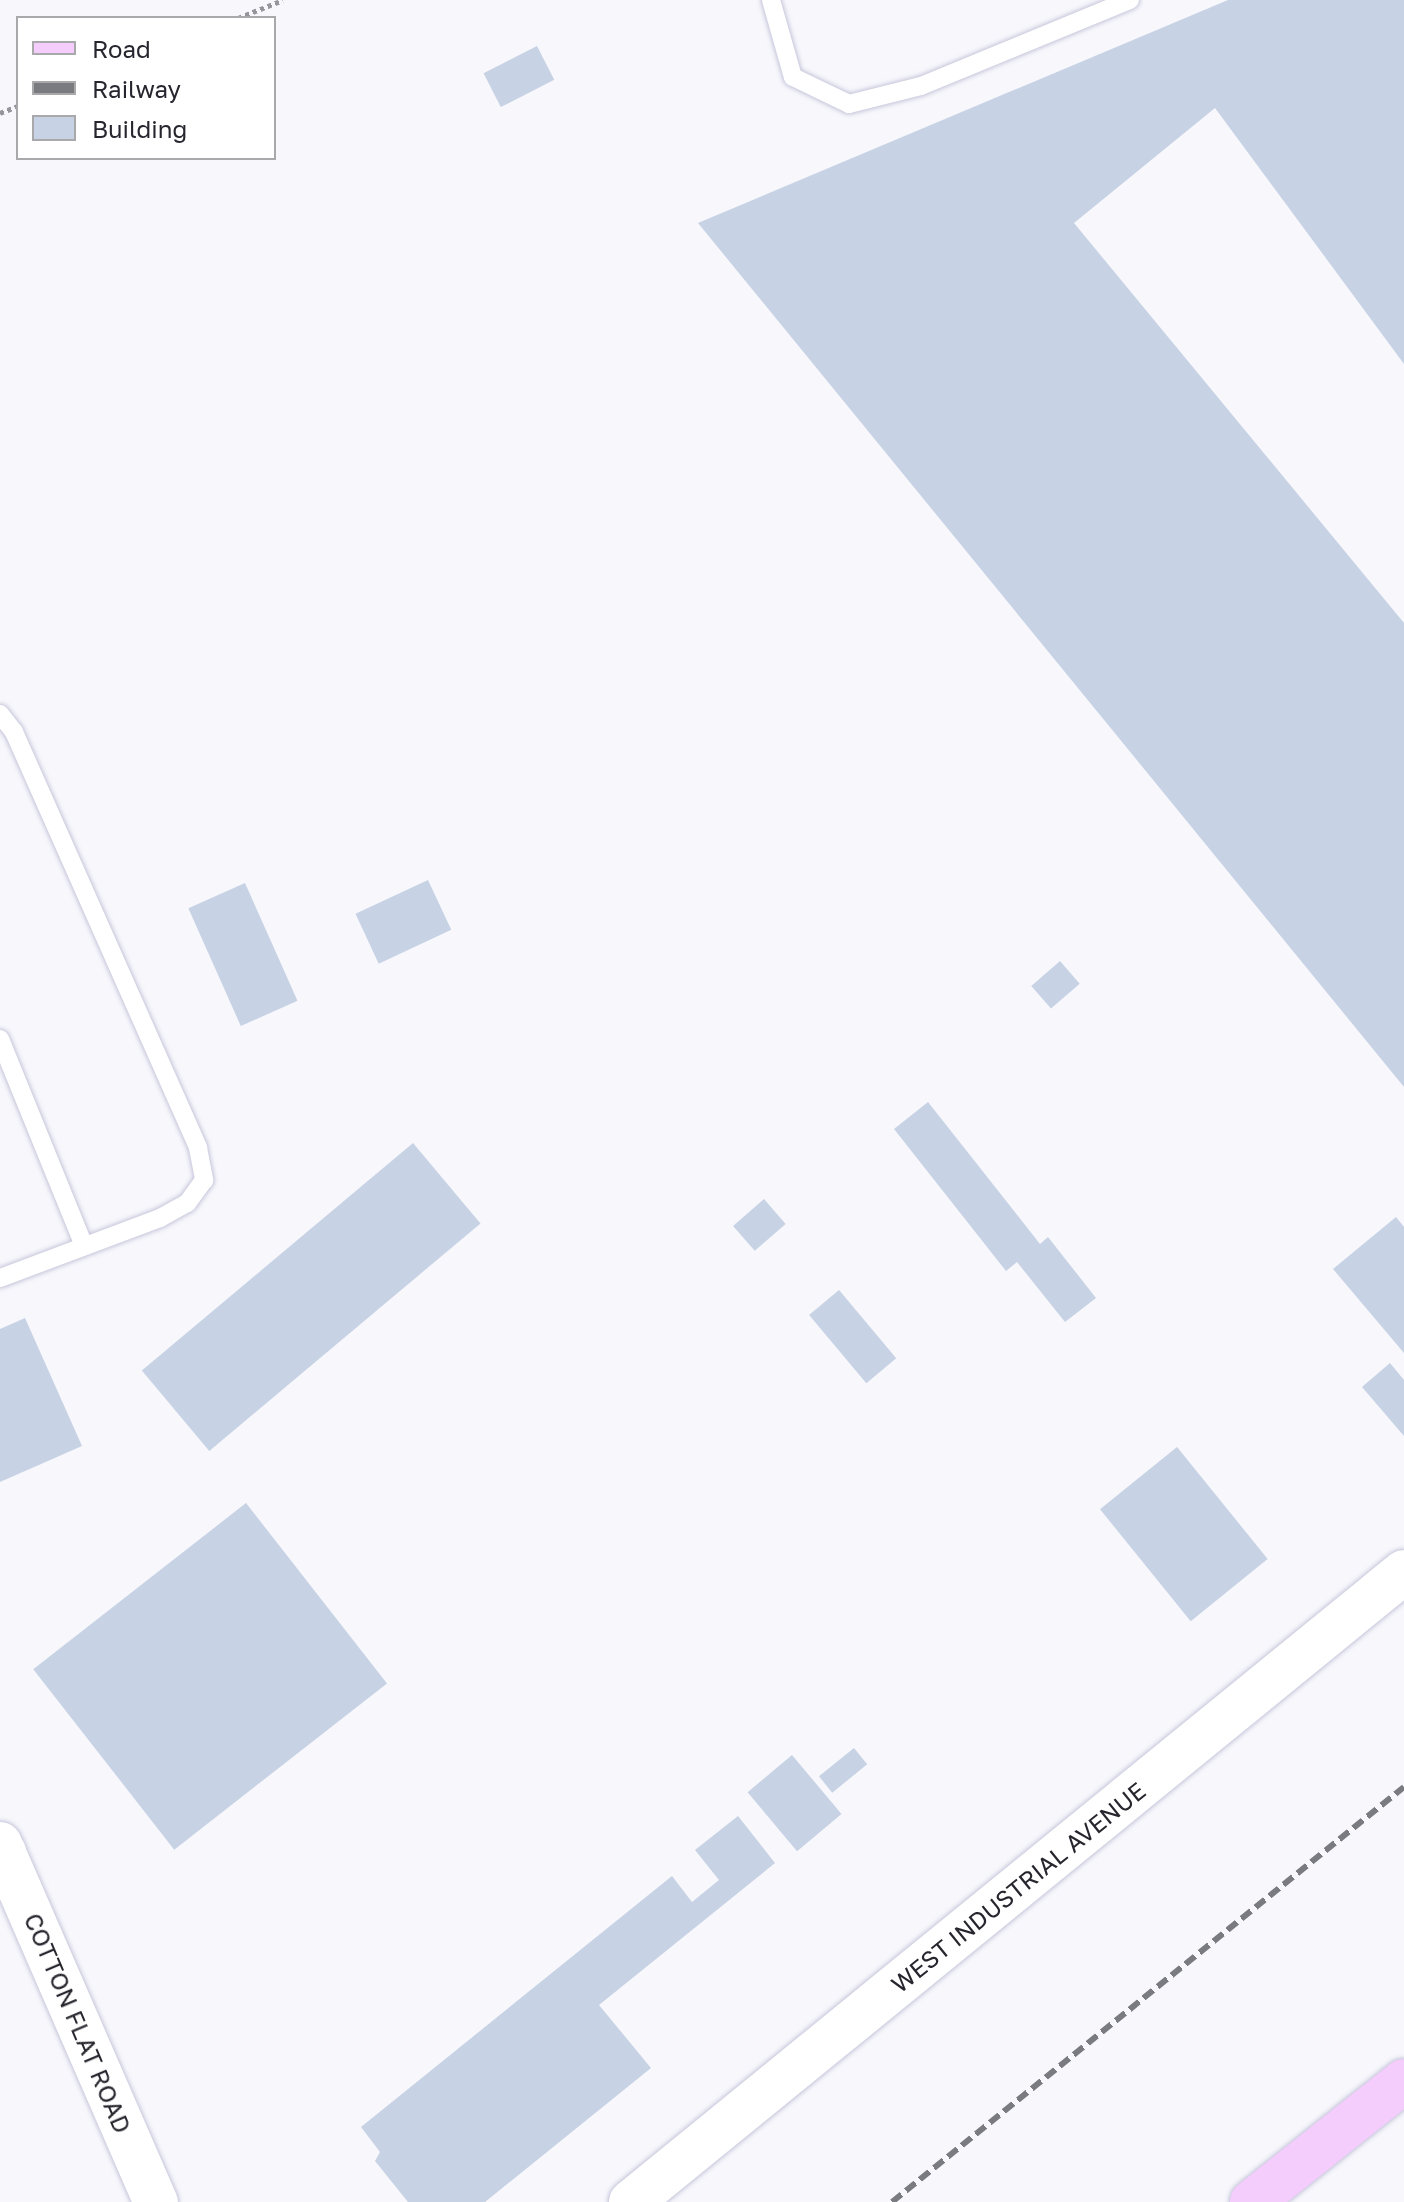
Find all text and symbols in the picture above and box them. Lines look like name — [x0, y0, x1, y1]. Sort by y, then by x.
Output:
legend — [16, 16, 276, 160]
text: Road — [92, 34, 151, 63]
text: Railway — [92, 74, 181, 103]
text: Building — [92, 114, 187, 143]
street label: WEST INDUSTRIAL AVENUE — [885, 1776, 1151, 1998]
street label: COTTON FLAT ROAD — [19, 1909, 137, 2137]

